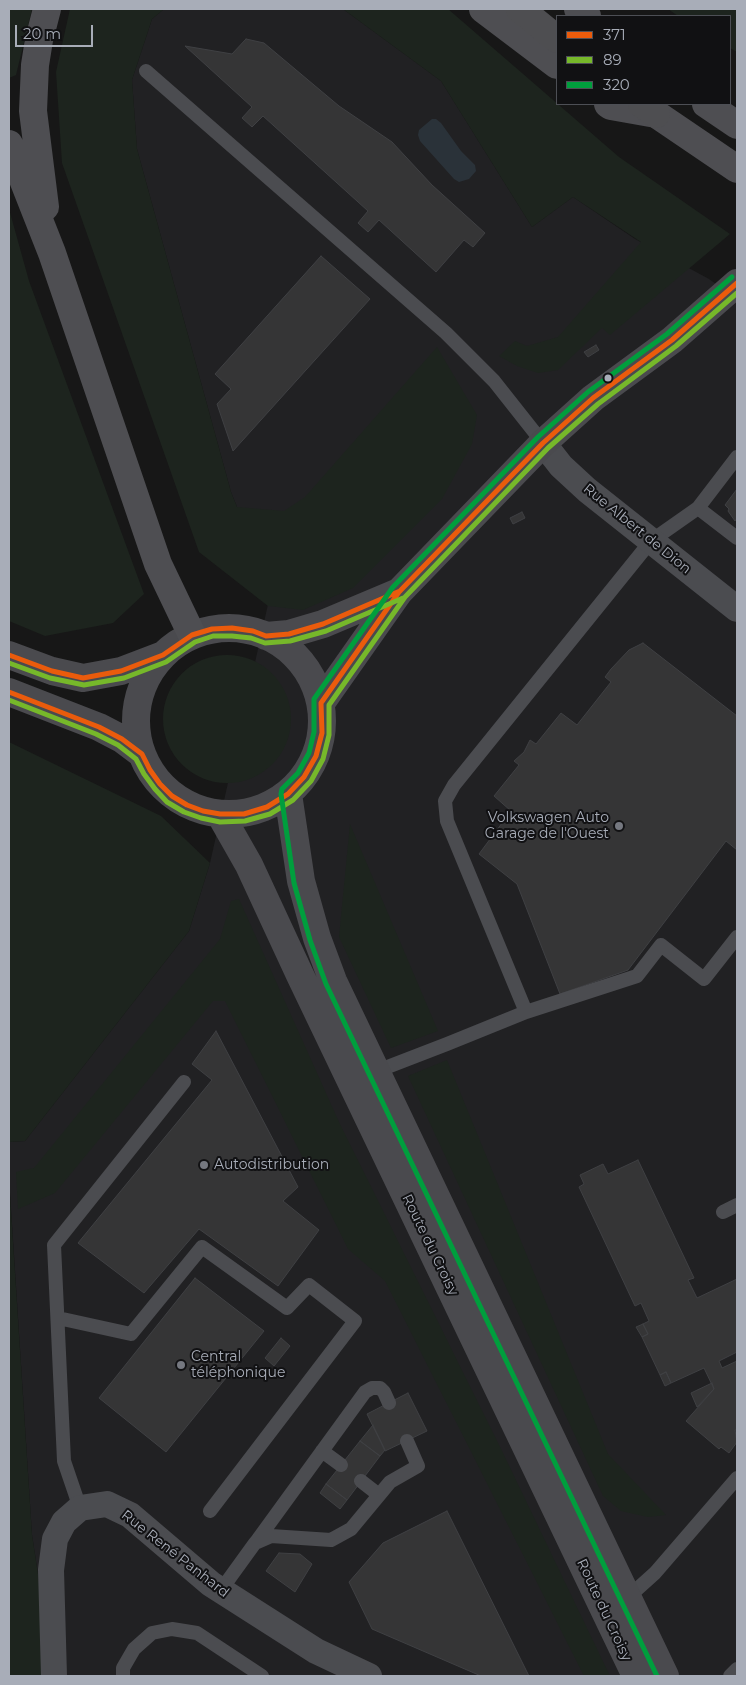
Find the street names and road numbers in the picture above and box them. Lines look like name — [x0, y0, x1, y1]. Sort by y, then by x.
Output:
street label: Rue Albert de Dion — [580, 480, 694, 578]
street label: Route du Croisy — [398, 1192, 462, 1298]
street label: Rue René Panhard — [118, 1507, 232, 1601]
street label: Route du Croisy — [573, 1556, 635, 1664]

